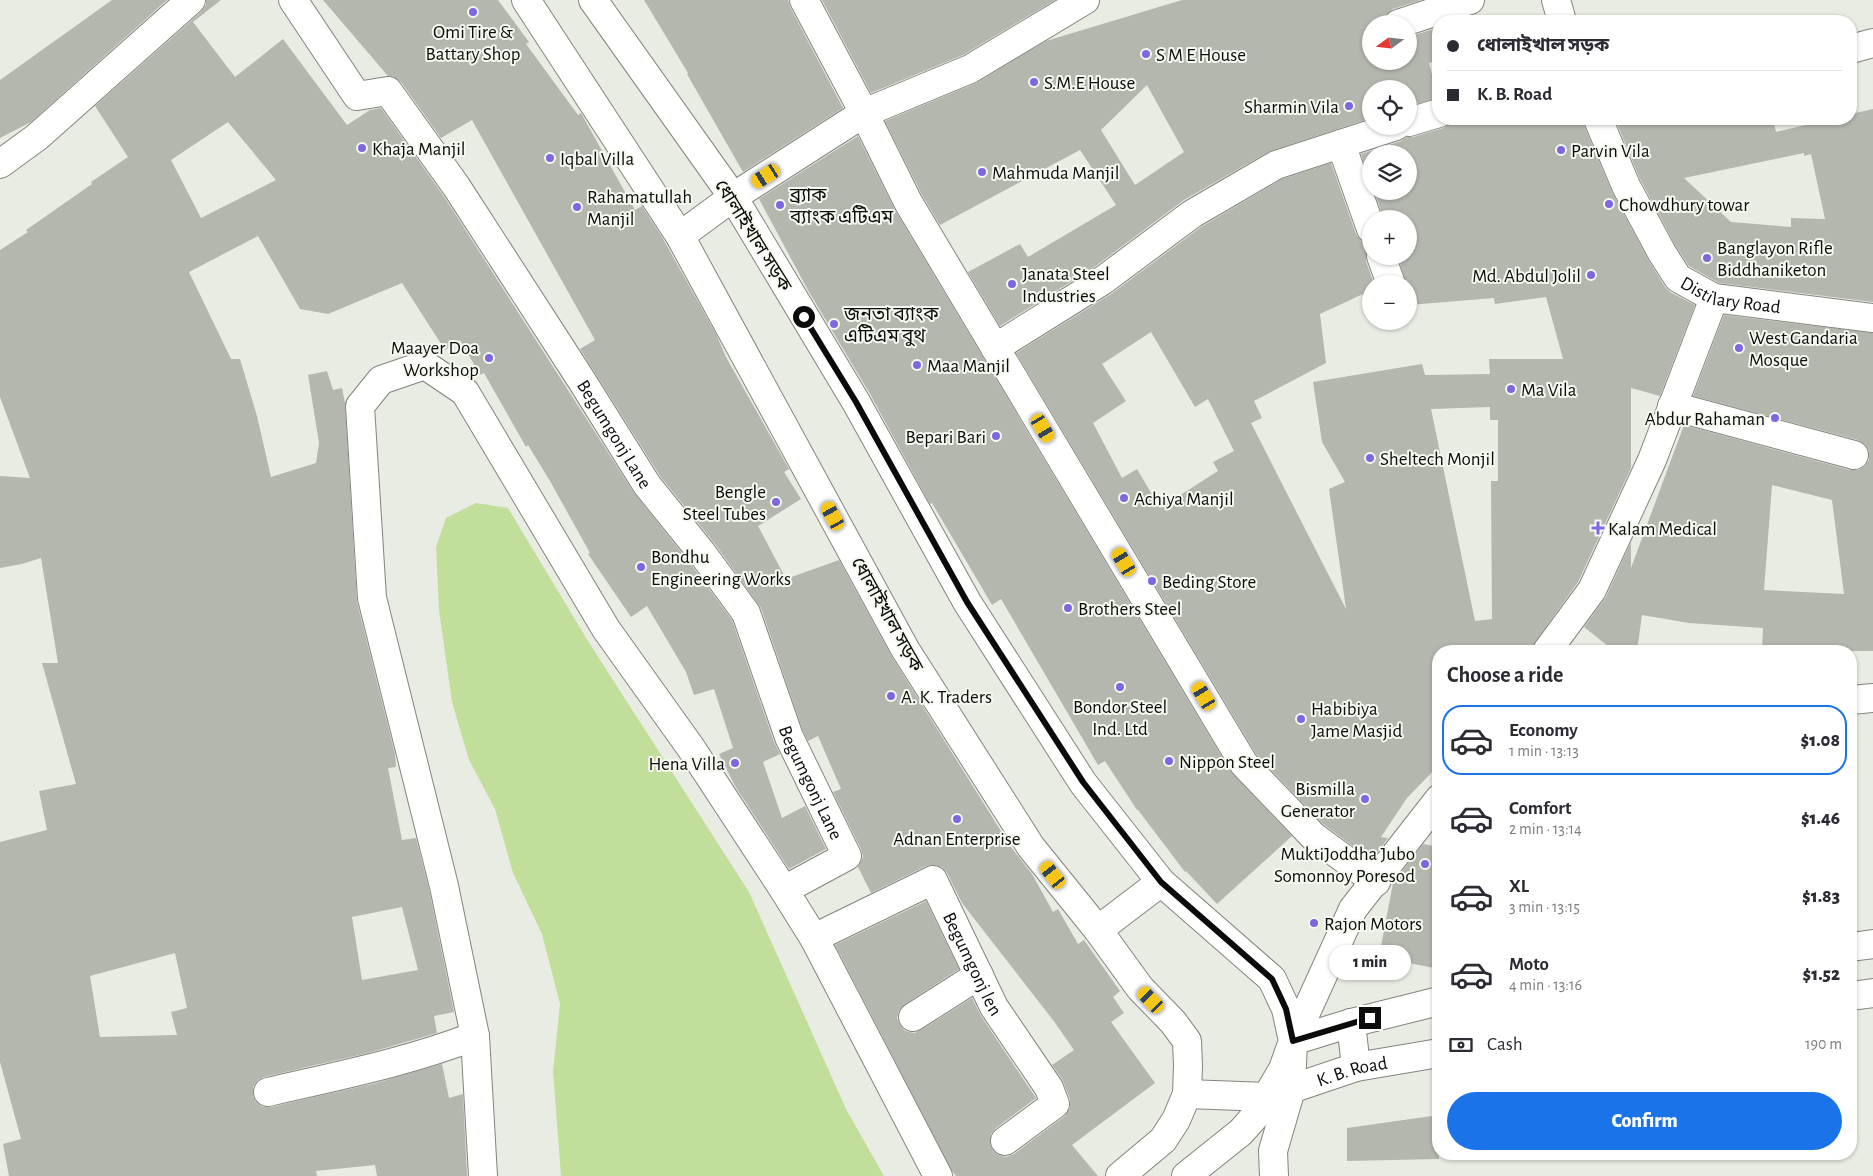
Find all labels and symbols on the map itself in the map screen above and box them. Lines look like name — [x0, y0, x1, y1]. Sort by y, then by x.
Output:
marker: Omi Tire & Battary Shop — [467, 6, 479, 18]
north arrow — [1362, 15, 1418, 70]
place label: Omi Tire & Battary Shop — [426, 23, 520, 64]
place label: S M E House — [1156, 46, 1246, 65]
marker: S M E House — [1140, 48, 1152, 60]
place label: S.M.E House — [1044, 74, 1135, 93]
marker: S.M.E House — [1028, 76, 1040, 88]
place label: Sharmin Vila — [1244, 98, 1339, 117]
marker: Sharmin Vila — [1343, 100, 1355, 112]
place label: Khaja Manjil — [372, 140, 466, 159]
marker: Khaja Manjil — [356, 142, 368, 154]
place label: Parvin Vila — [1571, 142, 1650, 161]
marker: Parvin Vila — [1555, 144, 1567, 156]
place label: Iqbal Villa — [560, 150, 634, 169]
marker: Iqbal Villa — [544, 152, 556, 164]
car — [749, 162, 782, 190]
place label: Mahmuda Manjil — [992, 164, 1119, 183]
marker: Mahmuda Manjil — [976, 166, 988, 178]
street label: ধোলাইখাল সড়ক — [711, 175, 798, 296]
place label: ব্র্যাক ব্যাংক এটিএম — [789, 186, 894, 227]
place label: Rahamatullah Manjil — [587, 188, 692, 229]
place label: Chowdhury towar — [1619, 196, 1749, 215]
marker: Chowdhury towar — [1603, 198, 1615, 210]
marker: ব্র্যাক ব্যাংক এটিএম — [774, 199, 786, 211]
marker: Rahamatullah Manjil — [571, 201, 583, 213]
place label: Banglayon Rifle Biddhaniketon — [1717, 239, 1833, 280]
marker: Banglayon Rifle Biddhaniketon — [1701, 252, 1713, 264]
place label: Janata Steel Industries — [1022, 265, 1110, 306]
place label: Md. Abdul Jolil — [1472, 267, 1581, 286]
marker: Md. Abdul Jolil — [1585, 269, 1597, 281]
street label: Distilary Road — [1677, 273, 1782, 317]
marker: Janata Steel Industries — [1006, 278, 1018, 290]
place label: জনতা ব্যাংক এটিএম বুথ — [843, 305, 939, 347]
route start — [793, 306, 815, 328]
marker: জনতা ব্যাংক এটিএম বুথ — [828, 318, 840, 330]
place label: West Gandaria Mosque — [1749, 329, 1858, 370]
place label: Maayer Doa Workshop — [391, 339, 479, 380]
marker: West Gandaria Mosque — [1733, 342, 1745, 354]
marker: Maayer Doa Workshop — [483, 352, 495, 364]
place label: Maa Manjil — [927, 357, 1010, 376]
marker: Maa Manjil — [911, 359, 923, 371]
street label: Begumgonj Lane — [573, 377, 655, 492]
place label: Ma Vila — [1521, 381, 1577, 400]
marker: Ma Vila — [1505, 383, 1517, 395]
place label: Abdur Rahaman — [1645, 410, 1765, 429]
car — [1028, 411, 1057, 445]
marker: Abdur Rahaman — [1769, 412, 1781, 424]
place label: Bepari Bari — [906, 428, 986, 447]
marker: Bepari Bari — [990, 430, 1002, 442]
place label: Sheltech Monjil — [1380, 450, 1495, 469]
marker: Sheltech Monjil — [1364, 452, 1376, 464]
place label: Bengle Steel Tubes — [683, 483, 766, 524]
place label: Achiya Manjil — [1134, 490, 1234, 509]
marker: Achiya Manjil — [1118, 492, 1130, 504]
marker: Bengle Steel Tubes — [770, 496, 782, 508]
car — [819, 499, 846, 533]
place label: Kalam Medical — [1608, 520, 1717, 539]
marker: Kalam Medical — [1592, 522, 1604, 534]
car — [1109, 545, 1138, 579]
place label: Bondhu Engineering Works — [651, 548, 791, 589]
street label: ধোলাইখাল সড়ক — [847, 553, 929, 676]
marker: Bondhu Engineering Works — [635, 561, 647, 573]
place label: Beding Store — [1162, 573, 1256, 592]
marker: Beding Store — [1146, 575, 1158, 587]
place label: Brothers Steel — [1078, 600, 1181, 619]
marker: Brothers Steel — [1062, 602, 1074, 614]
car — [1189, 679, 1218, 713]
marker: Bondor Steel Ind. Ltd — [1114, 681, 1126, 693]
place label: A. K. Traders — [901, 688, 992, 707]
marker: A. K. Traders — [885, 690, 897, 702]
place label: Bondor Steel Ind. Ltd — [1073, 698, 1167, 739]
place label: Habibiya Jame Masjid — [1311, 700, 1402, 741]
marker: Habibiya Jame Masjid — [1295, 713, 1307, 725]
street label: Begumgonj Lane — [775, 723, 845, 843]
place label: Nippon Steel — [1179, 753, 1275, 772]
place label: Hena Villa — [648, 755, 725, 774]
marker: Nippon Steel — [1163, 755, 1175, 767]
marker: Hena Villa — [729, 757, 741, 769]
place label: Bismilla Generator — [1281, 780, 1355, 821]
marker: Bismilla Generator — [1359, 793, 1371, 805]
marker: Adnan Enterprise — [951, 813, 963, 825]
place label: Adnan Enterprise — [893, 830, 1021, 849]
place label: MuktiJoddha Jubo Somonnoy Poresod — [1274, 845, 1415, 886]
marker: MuktiJoddha Jubo Somonnoy Poresod — [1419, 858, 1431, 870]
car — [1037, 859, 1068, 891]
street label: Begumgonj len — [939, 909, 1005, 1020]
place label: Rajon Motors — [1324, 915, 1422, 934]
marker: Rajon Motors — [1308, 917, 1320, 929]
callout: 1 min — [1329, 946, 1411, 980]
car — [1135, 984, 1166, 1016]
route end — [1359, 1007, 1381, 1029]
street label: K. B. Road — [1314, 1054, 1389, 1091]

